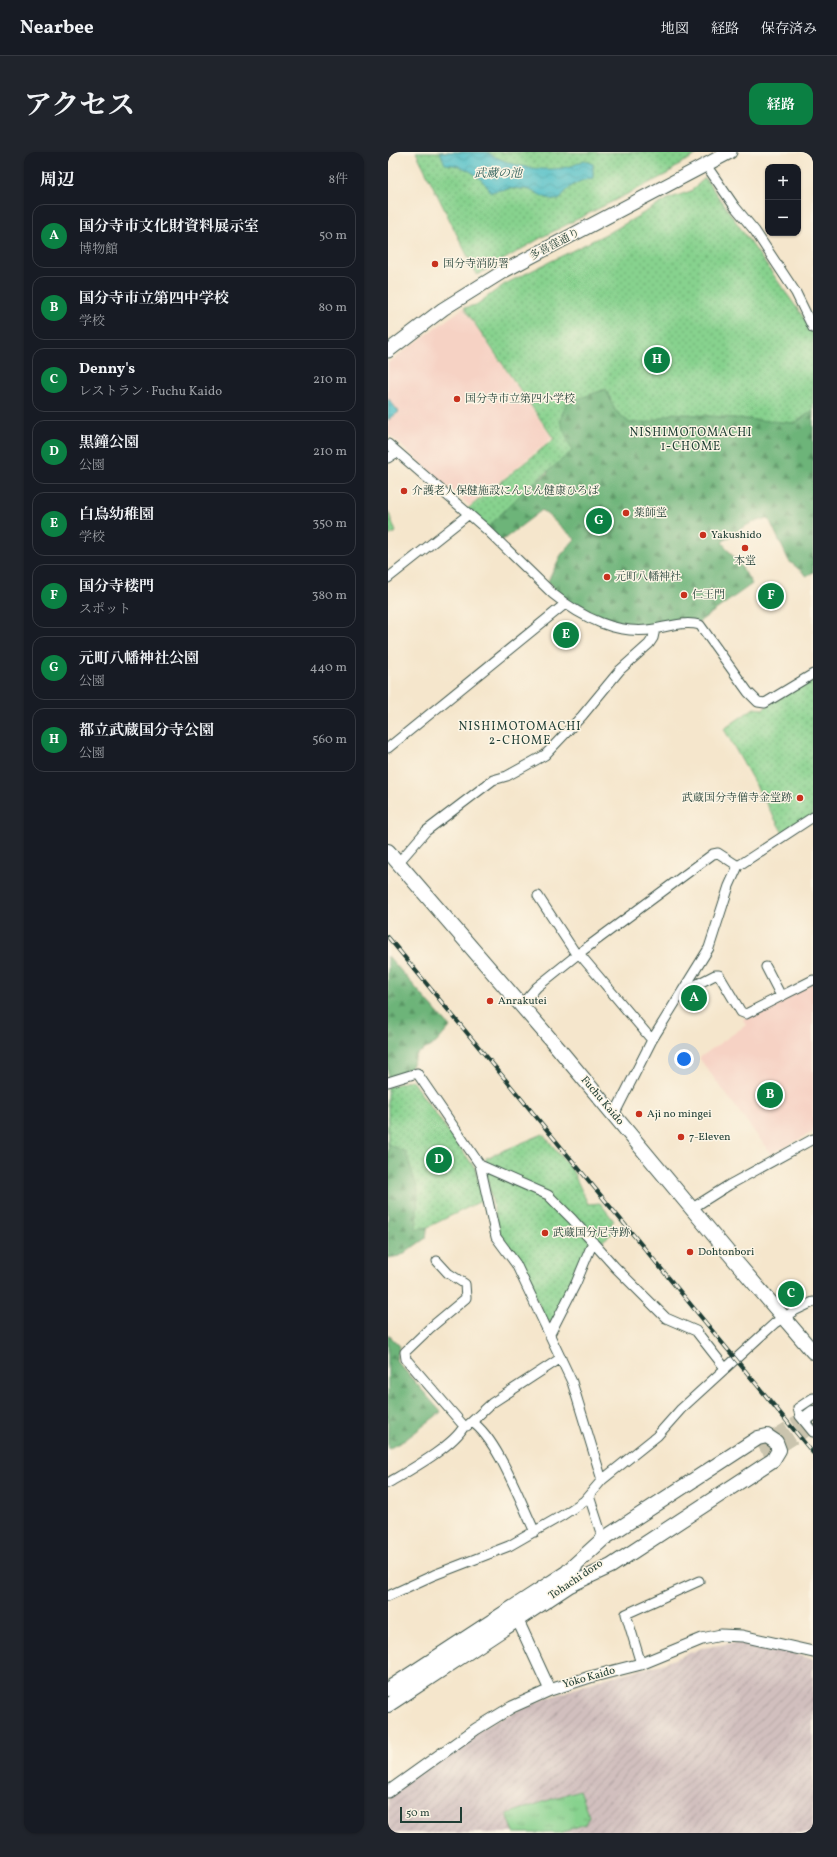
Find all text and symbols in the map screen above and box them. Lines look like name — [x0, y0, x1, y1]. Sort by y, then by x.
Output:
text: Nearbee — [20, 15, 94, 41]
text: 地図 — [661, 20, 689, 39]
text: 経路 — [711, 20, 739, 39]
text: 保存済み — [761, 20, 817, 39]
button: 経路 — [749, 83, 813, 125]
text: アクセス — [24, 87, 135, 126]
map controls — [765, 164, 801, 236]
button: + — [765, 164, 801, 200]
water label: 武蔵の池 — [474, 166, 524, 182]
text: 周辺 — [40, 169, 74, 192]
text: 8件 — [328, 171, 348, 189]
button: − — [765, 200, 801, 236]
text: 国分寺市文化財資料展示室 — [79, 217, 259, 238]
street label: 多喜窪通り — [527, 225, 583, 265]
text: A — [49, 227, 59, 245]
text: 50 m — [319, 227, 347, 245]
text: 博物館 — [79, 241, 118, 259]
place label: 国分寺消防署 — [443, 257, 509, 272]
marker: 国分寺消防署 — [430, 259, 440, 269]
text: 国分寺市立第四中学校 — [79, 289, 229, 310]
text: B — [50, 299, 58, 317]
text: 80 m — [318, 299, 347, 317]
text: 学校 — [79, 313, 105, 331]
pin: H — [644, 345, 670, 375]
text: Denny's — [79, 359, 135, 380]
text: C — [50, 371, 58, 389]
text: 210 m — [313, 371, 347, 389]
text: レストラン · Fuchu Kaido — [79, 383, 222, 401]
place label: 国分寺市立第四小学校 — [465, 392, 575, 407]
marker: 国分寺市立第四小学校 — [452, 394, 462, 404]
district label: NISHIMOTOMACHI 1-CHOME — [629, 425, 753, 455]
text: 黒鐘公園 — [79, 433, 139, 454]
text: D — [49, 443, 59, 461]
text: 210 m — [313, 443, 347, 461]
text: 公園 — [79, 457, 105, 475]
place label: 介護老人保健施設にんじん健康ひろば — [412, 484, 599, 499]
marker: 介護老人保健施設にんじん健康ひろば — [399, 486, 409, 496]
text: 白鳥幼稚園 — [79, 505, 154, 526]
pin: G — [586, 506, 612, 536]
place label: 薬師堂 — [634, 506, 667, 521]
marker: 薬師堂 — [621, 508, 631, 518]
text: E — [50, 515, 58, 533]
text: 350 m — [312, 515, 347, 533]
place label: Yakushido — [711, 528, 762, 543]
text: 学校 — [79, 529, 105, 547]
marker: Yakushido — [698, 530, 708, 540]
marker: 本堂 — [740, 543, 750, 553]
place label: 本堂 — [734, 554, 756, 569]
place label: 元町八幡神社 — [615, 570, 681, 585]
marker: 元町八幡神社 — [602, 572, 612, 582]
text: 国分寺楼門 — [79, 577, 154, 598]
pin: F — [758, 581, 784, 611]
text: F — [50, 587, 58, 605]
text: 380 m — [312, 587, 347, 605]
place label: 仁王門 — [692, 588, 725, 603]
marker: 仁王門 — [679, 590, 689, 600]
text: スポット — [79, 601, 131, 619]
pin: E — [553, 620, 579, 650]
text: 元町八幡神社公園 — [79, 649, 199, 670]
text: G — [49, 659, 59, 677]
text: 440 m — [310, 659, 347, 677]
text: 公園 — [79, 673, 105, 691]
district label: NISHIMOTOMACHI 2-CHOME — [458, 719, 582, 749]
text: 都立武蔵国分寺公園 — [79, 721, 214, 742]
text: H — [49, 731, 59, 749]
text: 560 m — [312, 731, 347, 749]
text: 公園 — [79, 745, 105, 763]
place label: 武蔵国分寺僧寺金堂跡 — [682, 791, 792, 806]
marker: 武蔵国分寺僧寺金堂跡 — [795, 793, 805, 803]
pin: A — [681, 983, 707, 1013]
place label: Anrakutei — [498, 994, 547, 1009]
marker: Anrakutei — [485, 996, 495, 1006]
your location — [674, 1049, 694, 1069]
street label: Fuchu Kaido — [577, 1073, 627, 1129]
pin: B — [757, 1080, 783, 1110]
place label: Aji no mingei — [647, 1107, 712, 1122]
marker: Aji no mingei — [634, 1109, 644, 1119]
place label: 7-Eleven — [689, 1130, 731, 1145]
marker: 7-Eleven — [676, 1132, 686, 1142]
pin: D — [426, 1145, 452, 1175]
place label: 武蔵国分尼寺跡 — [553, 1226, 630, 1241]
marker: 武蔵国分尼寺跡 — [540, 1228, 550, 1238]
place label: Dohtonbori — [698, 1245, 754, 1260]
marker: Dohtonbori — [685, 1247, 695, 1257]
pin: C — [778, 1279, 804, 1309]
street label: Tohachi doro — [546, 1556, 606, 1604]
street label: Yoko Kaido — [561, 1663, 617, 1693]
scale bar — [400, 1805, 462, 1824]
text: 50 m — [406, 1806, 430, 1821]

